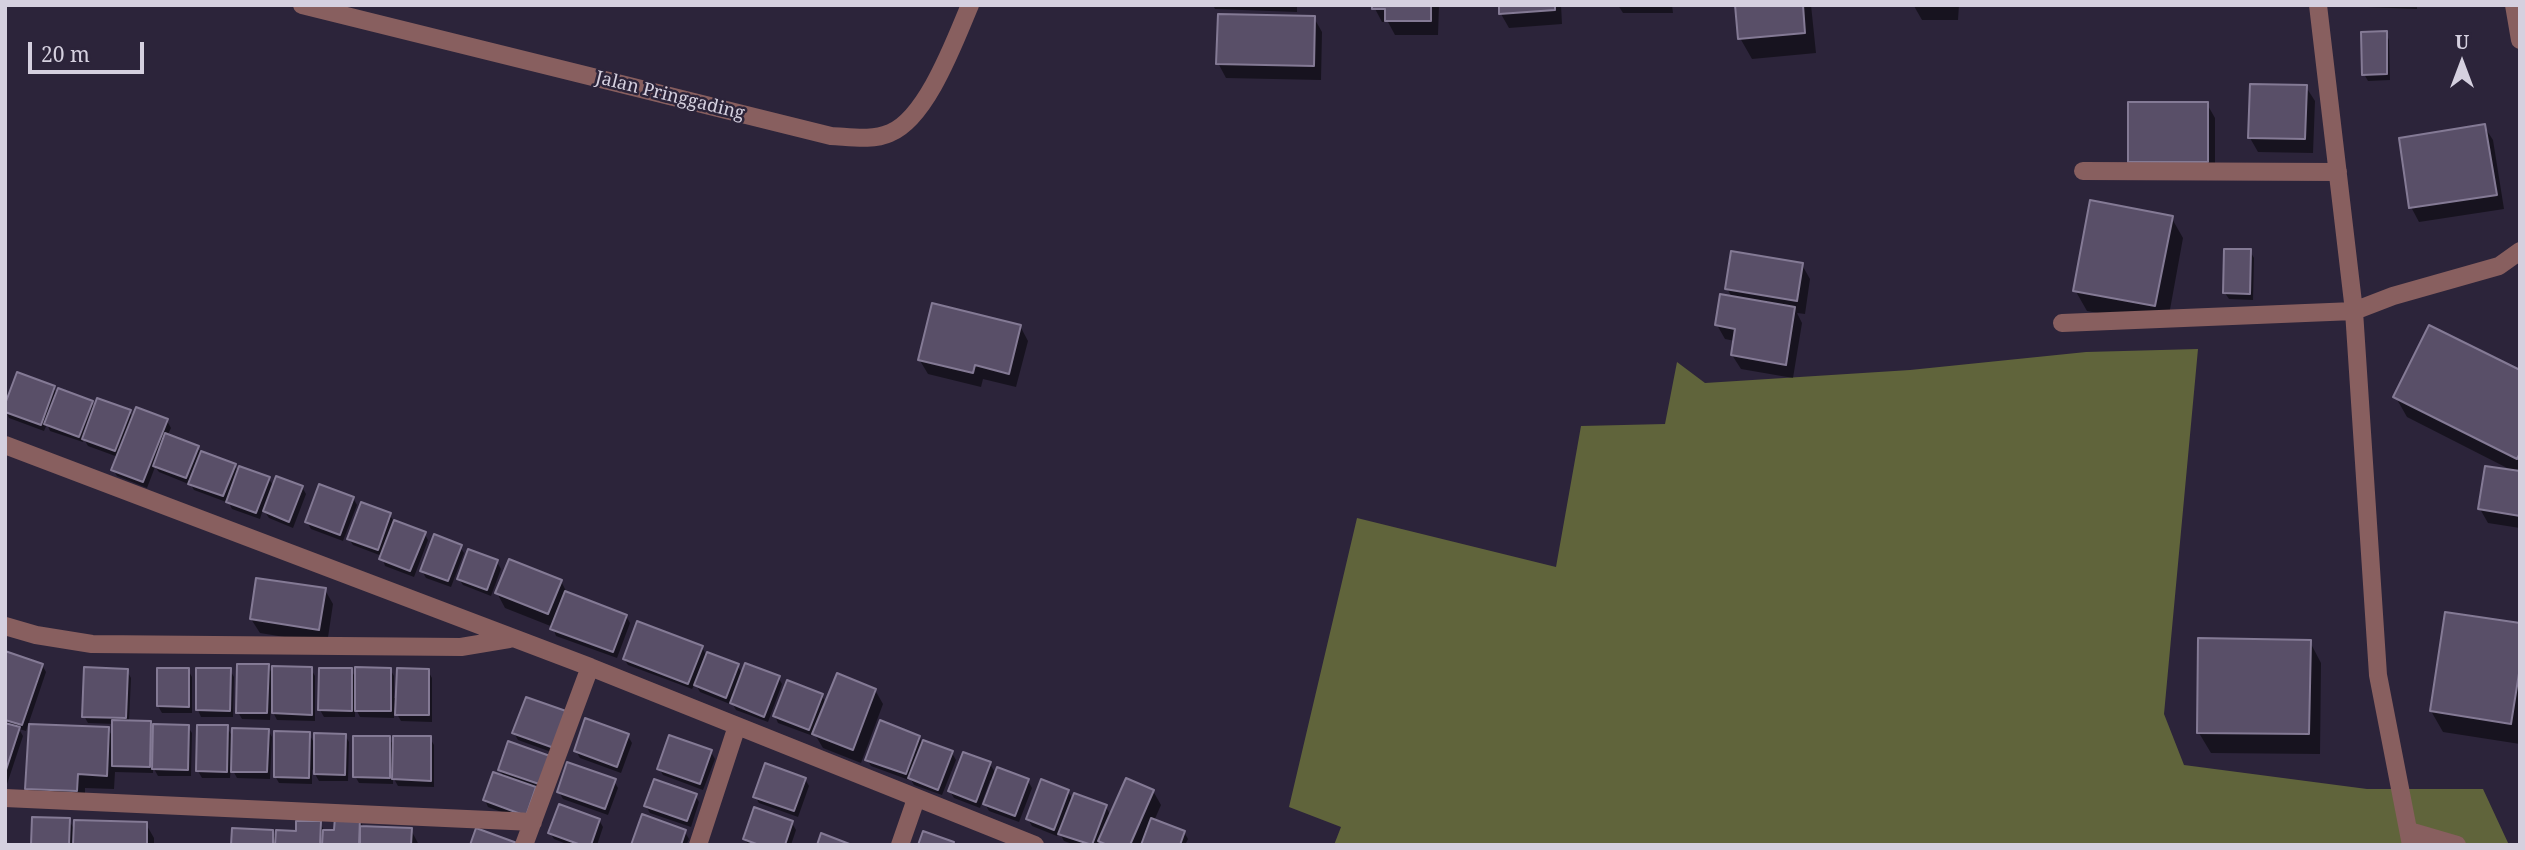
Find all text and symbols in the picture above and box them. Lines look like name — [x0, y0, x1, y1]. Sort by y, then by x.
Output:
scale bar — [32, 28, 147, 72]
north arrow — [2427, 28, 2497, 98]
text: U — [2455, 29, 2469, 55]
text: 20 m — [41, 40, 90, 68]
street label: Jalan Pringgading — [593, 67, 747, 125]

